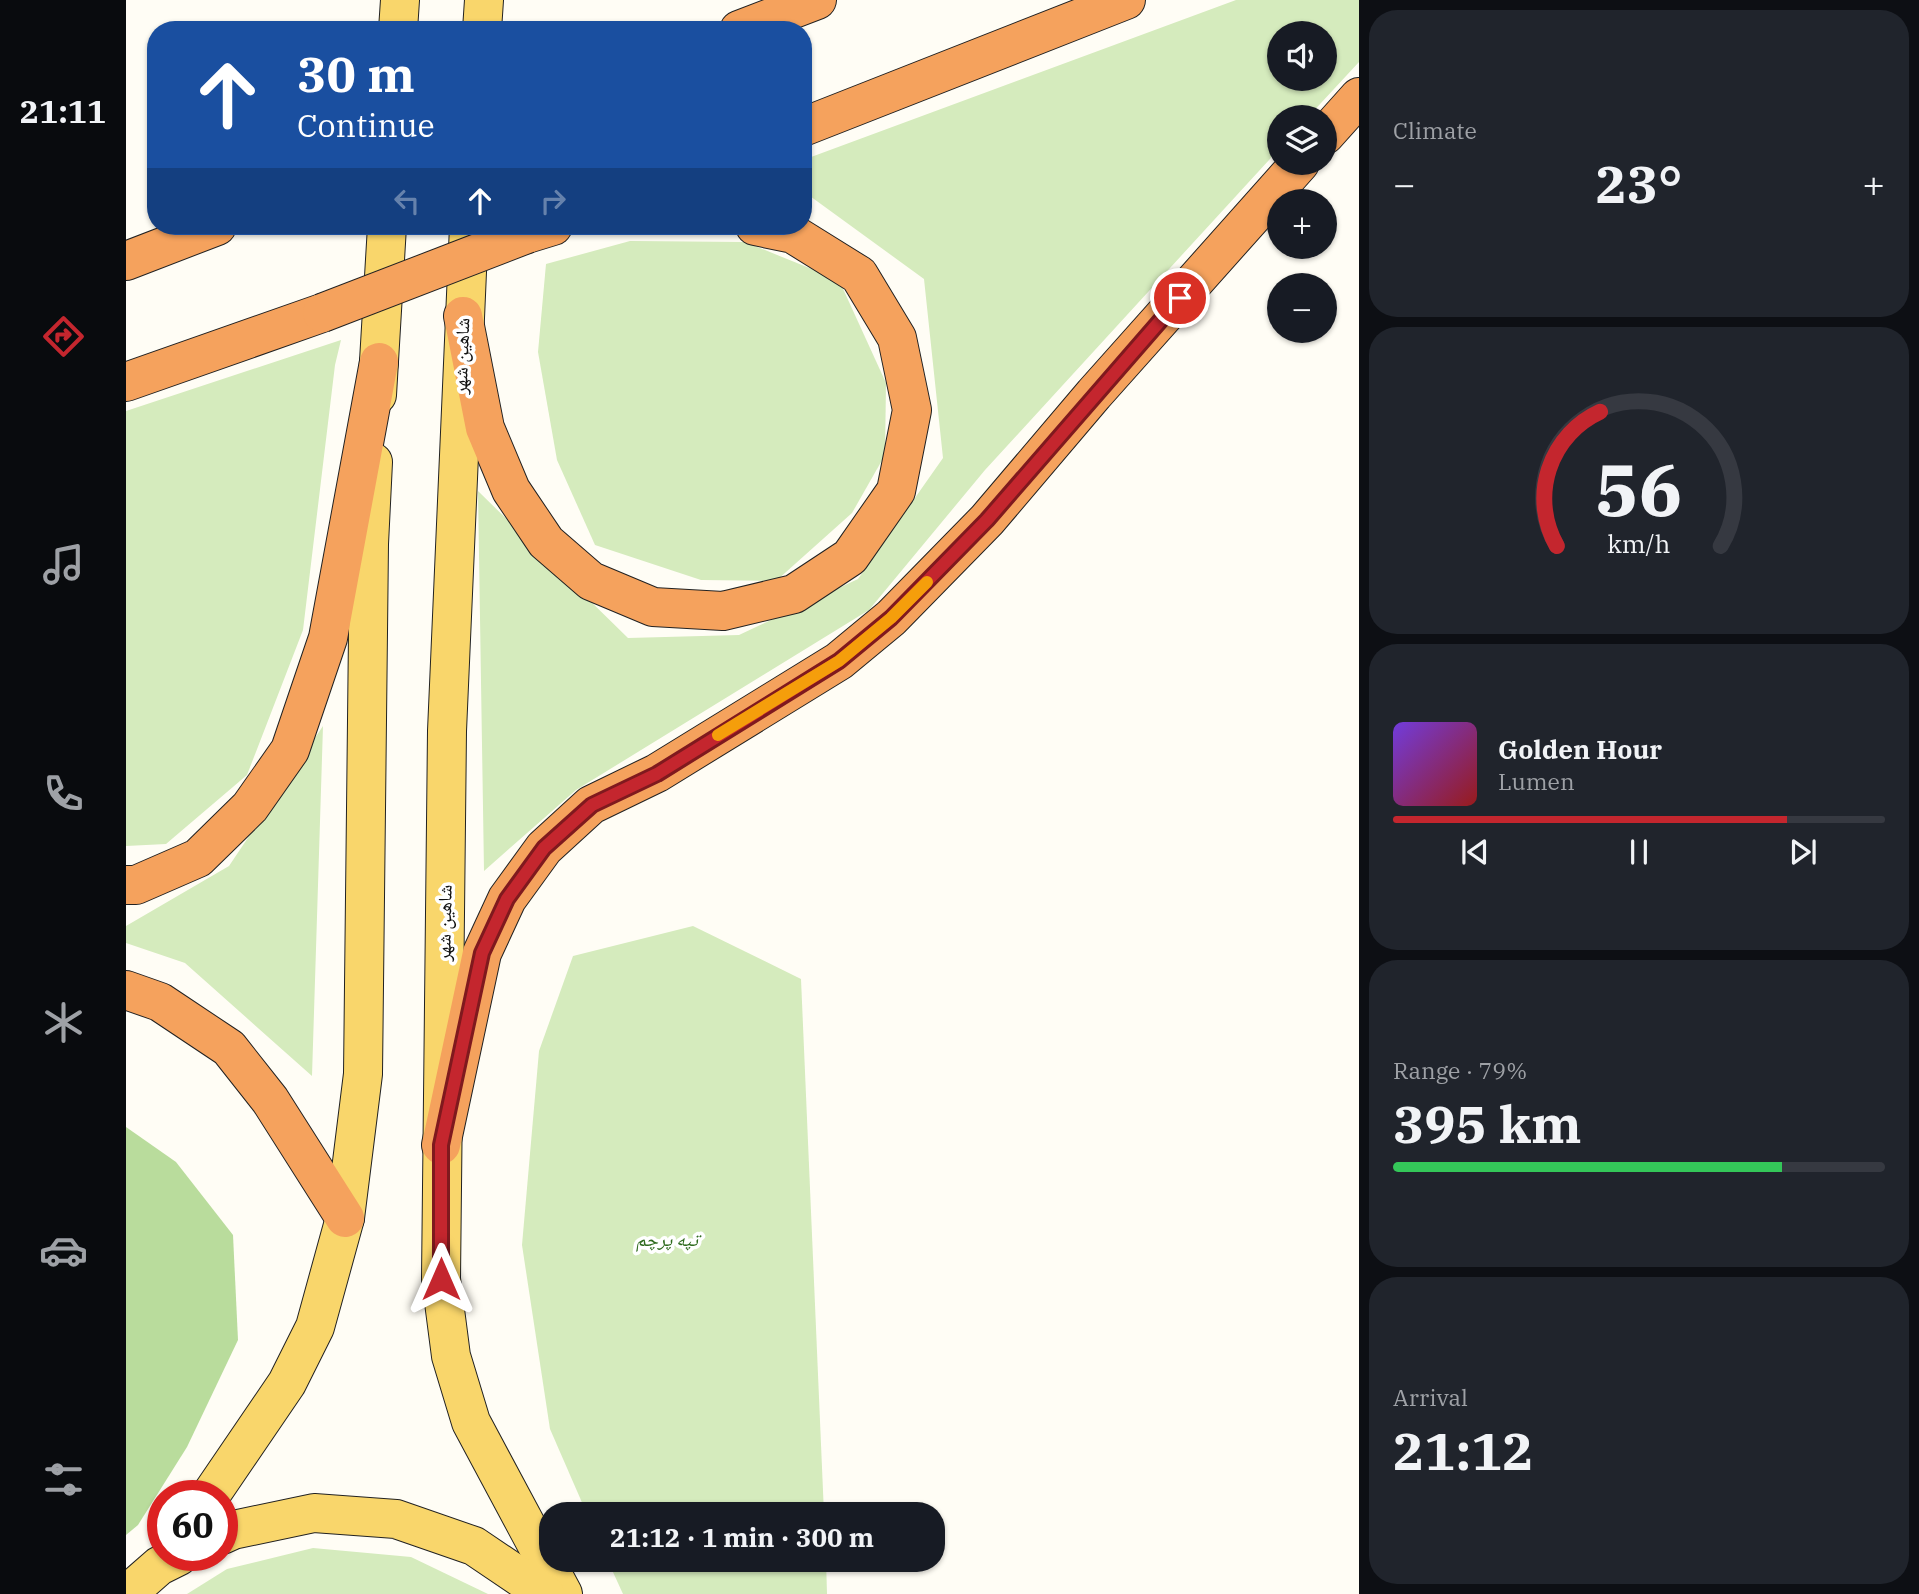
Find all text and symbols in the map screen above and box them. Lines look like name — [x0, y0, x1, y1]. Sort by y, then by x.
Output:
map controls — [1267, 21, 1337, 343]
button: sound — [1267, 21, 1337, 91]
text: 30 m — [297, 42, 415, 105]
icon: ahead — [182, 49, 273, 140]
text: 21:11 — [20, 90, 106, 132]
text: Continue — [297, 104, 435, 146]
button: layers — [1267, 105, 1337, 175]
text: Climate — [1393, 115, 1477, 145]
text: 23° — [1596, 150, 1682, 217]
text: − — [1393, 159, 1416, 208]
text: + — [1862, 159, 1885, 208]
icon: left — [388, 182, 426, 220]
icon: ahead — [461, 182, 499, 220]
icon: right — [534, 182, 572, 220]
button: + — [1267, 189, 1337, 259]
pin — [1150, 268, 1210, 328]
button: − — [1267, 273, 1337, 343]
icon: arrive — [1161, 279, 1199, 317]
icon: directions — [39, 312, 88, 361]
street label: شاهین شهر — [448, 317, 474, 396]
text: 56 — [1595, 442, 1683, 537]
text: km/h — [1607, 527, 1671, 560]
icon: music — [39, 540, 88, 589]
text: Golden Hour — [1498, 732, 1662, 766]
text: Lumen — [1498, 766, 1575, 796]
icon: phone — [39, 769, 88, 818]
icon: previous — [1456, 833, 1494, 871]
icon: pause — [1620, 833, 1658, 871]
icon: next — [1784, 833, 1822, 871]
street label: شاهین شهر — [431, 884, 457, 963]
icon: climate — [39, 998, 88, 1047]
text: Range · 79% — [1393, 1055, 1527, 1085]
text: 395 km — [1393, 1090, 1582, 1157]
icon: car — [39, 1226, 88, 1275]
park label: تپه پرچم — [636, 1227, 703, 1252]
position arrow — [404, 1242, 478, 1316]
text: Arrival — [1393, 1382, 1468, 1412]
text: 21:12 — [1393, 1417, 1534, 1484]
icon: filters — [39, 1455, 88, 1504]
speed limit sign: 60 — [147, 1480, 238, 1571]
text: 21:12 · 1 min · 300 m — [610, 1520, 874, 1554]

